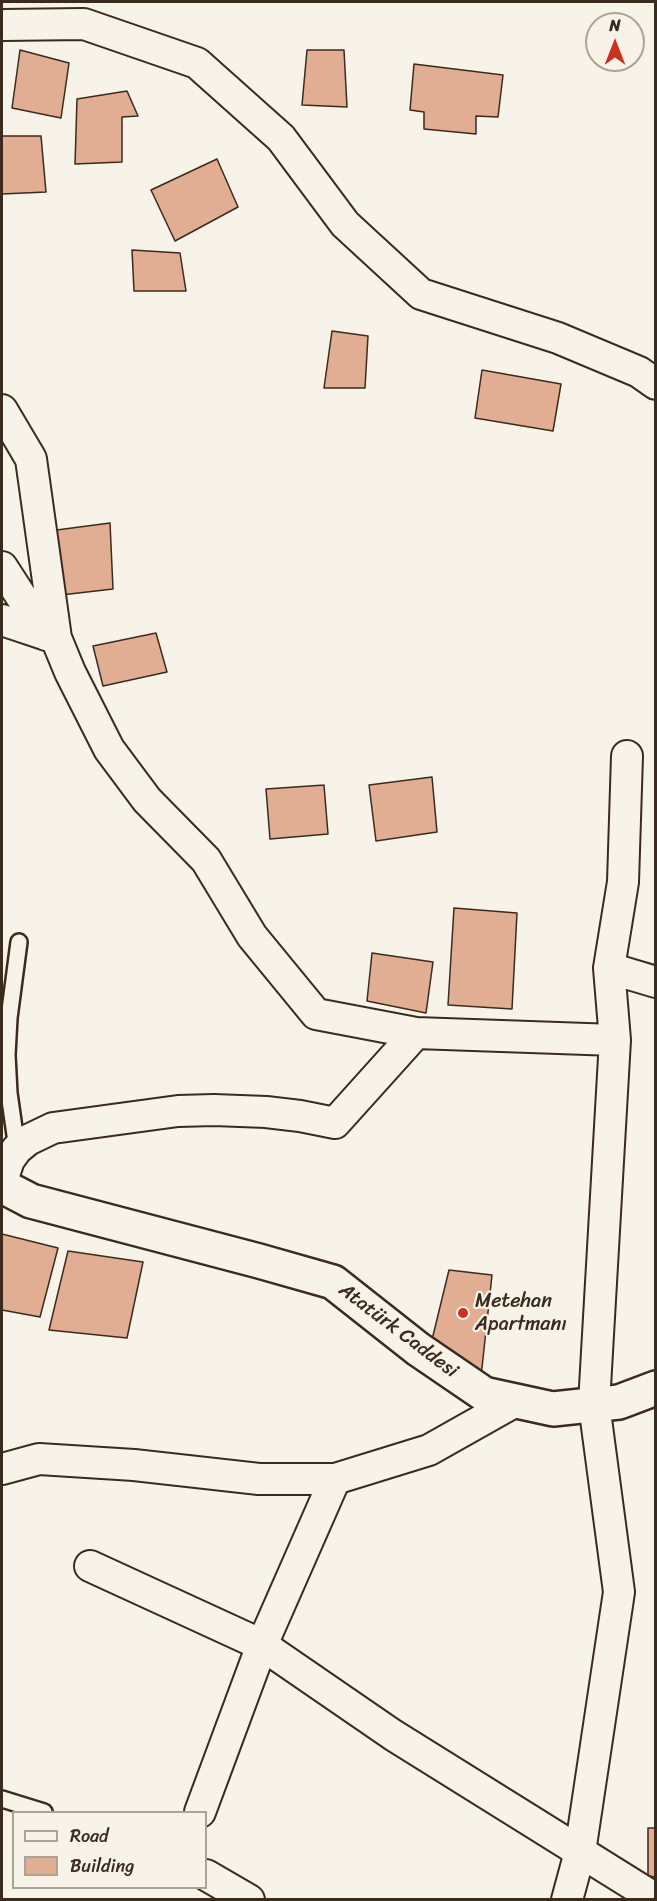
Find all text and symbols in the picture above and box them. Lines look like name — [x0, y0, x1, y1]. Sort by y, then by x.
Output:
text: N — [609, 11, 621, 40]
north arrow — [585, 12, 645, 72]
street label: Atatürk Caddesi — [334, 1278, 462, 1384]
place label: Metehan Apartmanı — [475, 1290, 567, 1337]
marker: Metehan Apartmanı — [456, 1306, 470, 1320]
legend — [12, 1811, 207, 1889]
text: Road — [70, 1820, 109, 1852]
text: Building — [70, 1850, 134, 1882]

